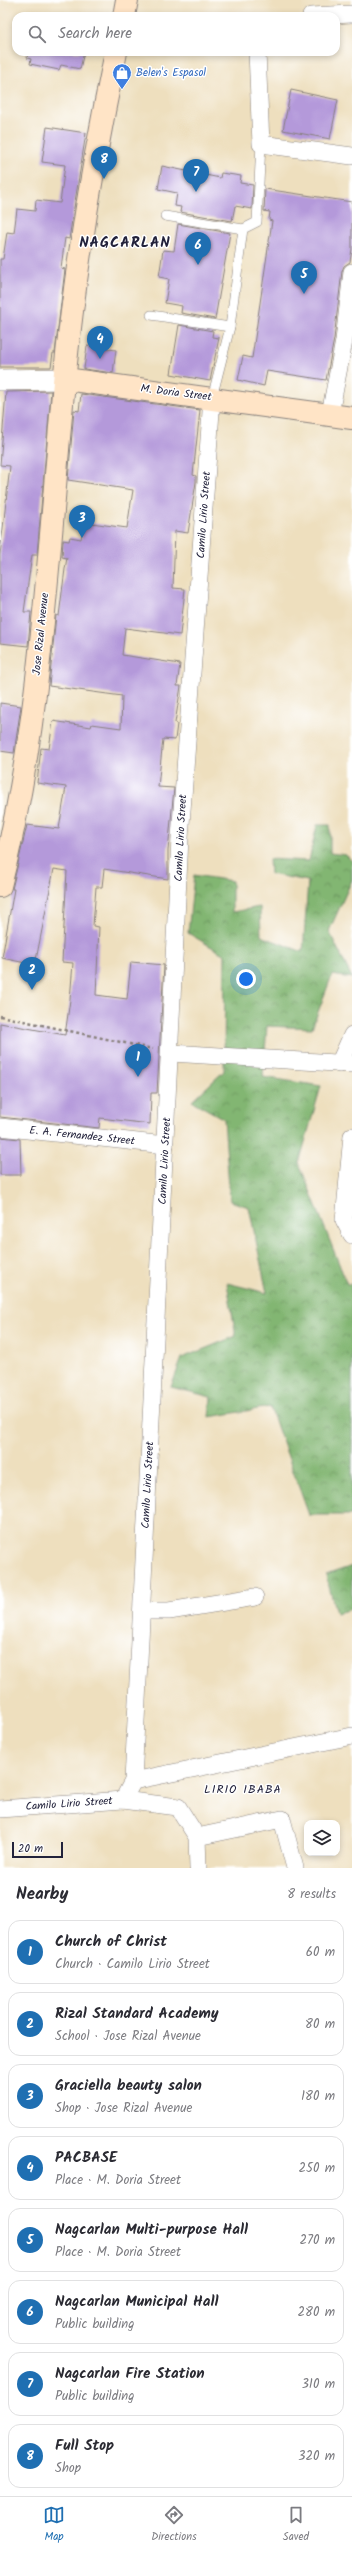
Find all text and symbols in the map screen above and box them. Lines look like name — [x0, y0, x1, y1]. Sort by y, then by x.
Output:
search box — [12, 12, 340, 56]
text: Search here — [58, 22, 132, 46]
icon: search — [26, 23, 48, 45]
shop icon: Belen's Espasol — [111, 62, 133, 90]
place label: Belen's Espasol — [136, 64, 206, 82]
pin: 8 — [91, 146, 117, 179]
pin: 7 — [183, 159, 209, 192]
district label: NAGCARLAN — [79, 231, 171, 255]
pin: 6 — [185, 232, 211, 265]
pin: 5 — [291, 261, 317, 294]
pin: 4 — [87, 326, 113, 359]
street label: M. Doria Street — [139, 380, 213, 406]
street label: Camilo Lirio Street — [192, 470, 216, 559]
pin: 3 — [69, 505, 95, 538]
street label: Jose Rizal Avenue — [28, 592, 54, 676]
street label: Camilo Lirio Street — [170, 793, 192, 882]
pin: 2 — [19, 957, 45, 990]
your location — [236, 969, 256, 989]
pin: 1 — [125, 1044, 151, 1077]
street label: Camilo Lirio Street — [154, 1116, 176, 1205]
street label: E. A. Fernandez Street — [28, 1122, 136, 1151]
street label: Camilo Lirio Street — [137, 1440, 159, 1529]
district label: LIRIO IBABA — [204, 1780, 282, 1799]
street label: Camilo Lirio Street — [25, 1792, 114, 1816]
map controls — [304, 1820, 340, 1856]
button: layers — [304, 1820, 340, 1856]
scale bar — [12, 1840, 63, 1859]
text: 20 m — [18, 1840, 43, 1858]
text: Nearby — [16, 1881, 68, 1908]
text: 8 results — [287, 1884, 336, 1905]
text: Church of Christ — [55, 1930, 167, 1954]
text: 1 — [28, 1942, 32, 1963]
text: 60 m — [306, 1942, 335, 1963]
text: Church · Camilo Lirio Street — [55, 1954, 210, 1975]
text: Rizal Standard Academy — [55, 2002, 219, 2026]
text: 2 — [26, 2014, 34, 2035]
text: 80 m — [305, 2014, 335, 2035]
text: School · Jose Rizal Avenue — [55, 2026, 201, 2047]
text: Graciella beauty salon — [55, 2074, 202, 2098]
text: 3 — [26, 2086, 34, 2107]
text: 180 m — [301, 2086, 335, 2107]
text: Shop · Jose Rizal Avenue — [55, 2098, 192, 2119]
text: PACBASE — [55, 2146, 117, 2170]
text: 4 — [26, 2158, 34, 2179]
text: 250 m — [298, 2158, 335, 2179]
text: Place · M. Doria Street — [55, 2170, 181, 2191]
text: Nagcarlan Multi-purpose Hall — [55, 2218, 248, 2242]
text: 5 — [27, 2230, 33, 2251]
text: 270 m — [299, 2230, 335, 2251]
text: Place · M. Doria Street — [55, 2242, 181, 2263]
text: Nagcarlan Municipal Hall — [55, 2290, 218, 2314]
text: 6 — [26, 2302, 34, 2323]
text: 280 m — [298, 2302, 335, 2323]
text: Public building — [55, 2314, 134, 2335]
text: Nagcarlan Fire Station — [55, 2362, 205, 2386]
text: 7 — [27, 2374, 33, 2395]
text: 310 m — [301, 2374, 335, 2395]
text: Public building — [55, 2386, 134, 2407]
text: Full Stop — [55, 2434, 114, 2458]
text: 8 — [26, 2446, 34, 2467]
text: 320 m — [298, 2446, 335, 2467]
text: Shop — [55, 2458, 81, 2479]
tab: Map — [43, 2504, 65, 2546]
tab: Directions — [151, 2504, 197, 2546]
tab: Saved — [283, 2504, 309, 2546]

